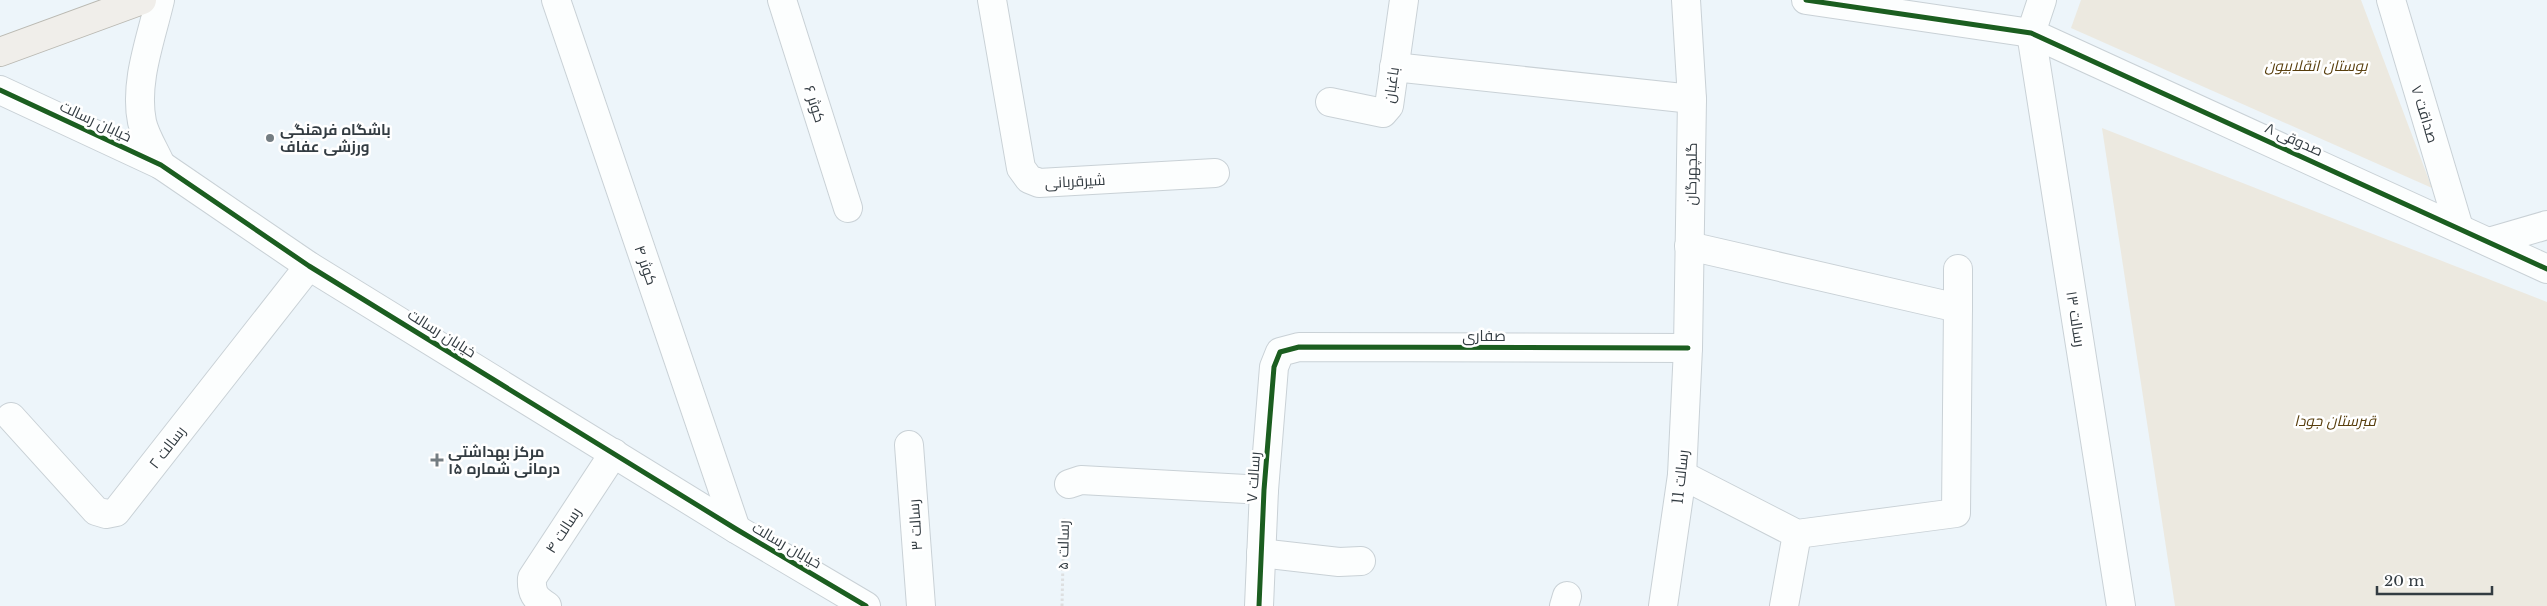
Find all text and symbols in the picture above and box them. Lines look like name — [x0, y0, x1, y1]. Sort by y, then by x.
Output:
park label: بوستان انقلابیون — [2265, 56, 2368, 75]
street label: باغبان — [1379, 66, 1404, 104]
street label: کوثر ۶ — [800, 83, 830, 125]
street label: صداقت ۷ — [2407, 83, 2443, 145]
street label: خیابان رسالت — [57, 96, 135, 147]
street label: صدوقی ۸ — [2262, 118, 2326, 161]
place label: باشگاه فرهنگی ورزشی عفاف — [280, 120, 391, 156]
marker: باشگاه فرهنگی ورزشی عفاف — [264, 132, 276, 144]
street label: گلچهرگان — [1681, 142, 1702, 206]
street label: شیرقربانی — [1044, 170, 1106, 193]
street label: کوثر ۴ — [630, 243, 662, 287]
street label: رسالت ۱۳ — [2062, 290, 2090, 348]
street label: خیابان رسالت — [404, 305, 480, 362]
street label: صفاری — [1462, 326, 1506, 346]
park label: قبرستان جودا — [2294, 411, 2377, 430]
street label: رسالت ۲ — [144, 422, 190, 472]
place label: مرکز بهداشتی درمانی شماره ۱۵ — [448, 442, 560, 478]
street label: رسالت 11 — [1668, 449, 1692, 505]
street label: رسالت ۷ — [1242, 451, 1264, 503]
marker: مرکز بهداشتی درمانی شماره ۱۵ — [430, 453, 444, 467]
street label: رسالت ۳ — [904, 499, 926, 551]
street label: رسالت ۴ — [541, 503, 585, 557]
street label: خیابان رسالت — [748, 518, 825, 573]
street label: رسالت ۵ — [1053, 520, 1073, 570]
scale bar — [2377, 564, 2492, 596]
text: 20 m — [2384, 571, 2424, 590]

